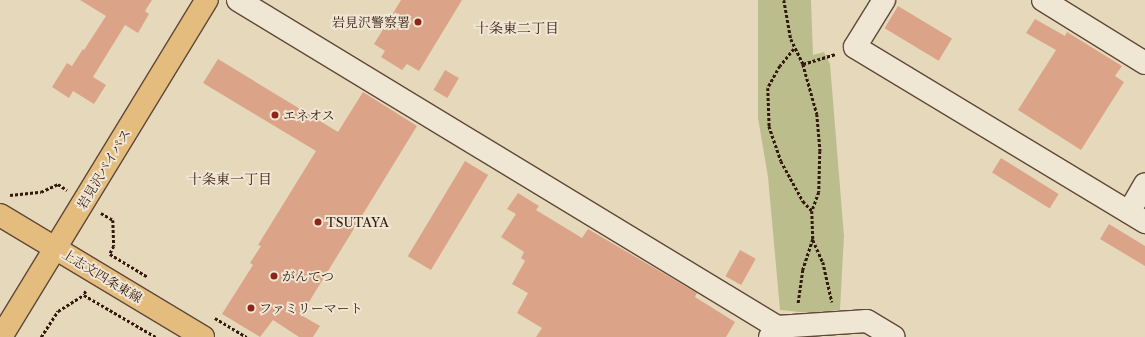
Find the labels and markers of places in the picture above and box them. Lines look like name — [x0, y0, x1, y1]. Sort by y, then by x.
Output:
place label: 岩見沢警察署 — [332, 14, 410, 30]
marker: 岩見沢警察署 — [413, 17, 423, 27]
place label: エネオス — [283, 107, 335, 123]
marker: エネオス — [270, 110, 280, 120]
place label: TSUTAYA — [326, 214, 389, 230]
marker: TSUTAYA — [313, 217, 323, 227]
place label: がんてつ — [282, 268, 334, 284]
marker: がんてつ — [269, 271, 279, 281]
place label: ファミリーマート — [259, 300, 363, 316]
marker: ファミリーマート — [246, 303, 256, 313]

